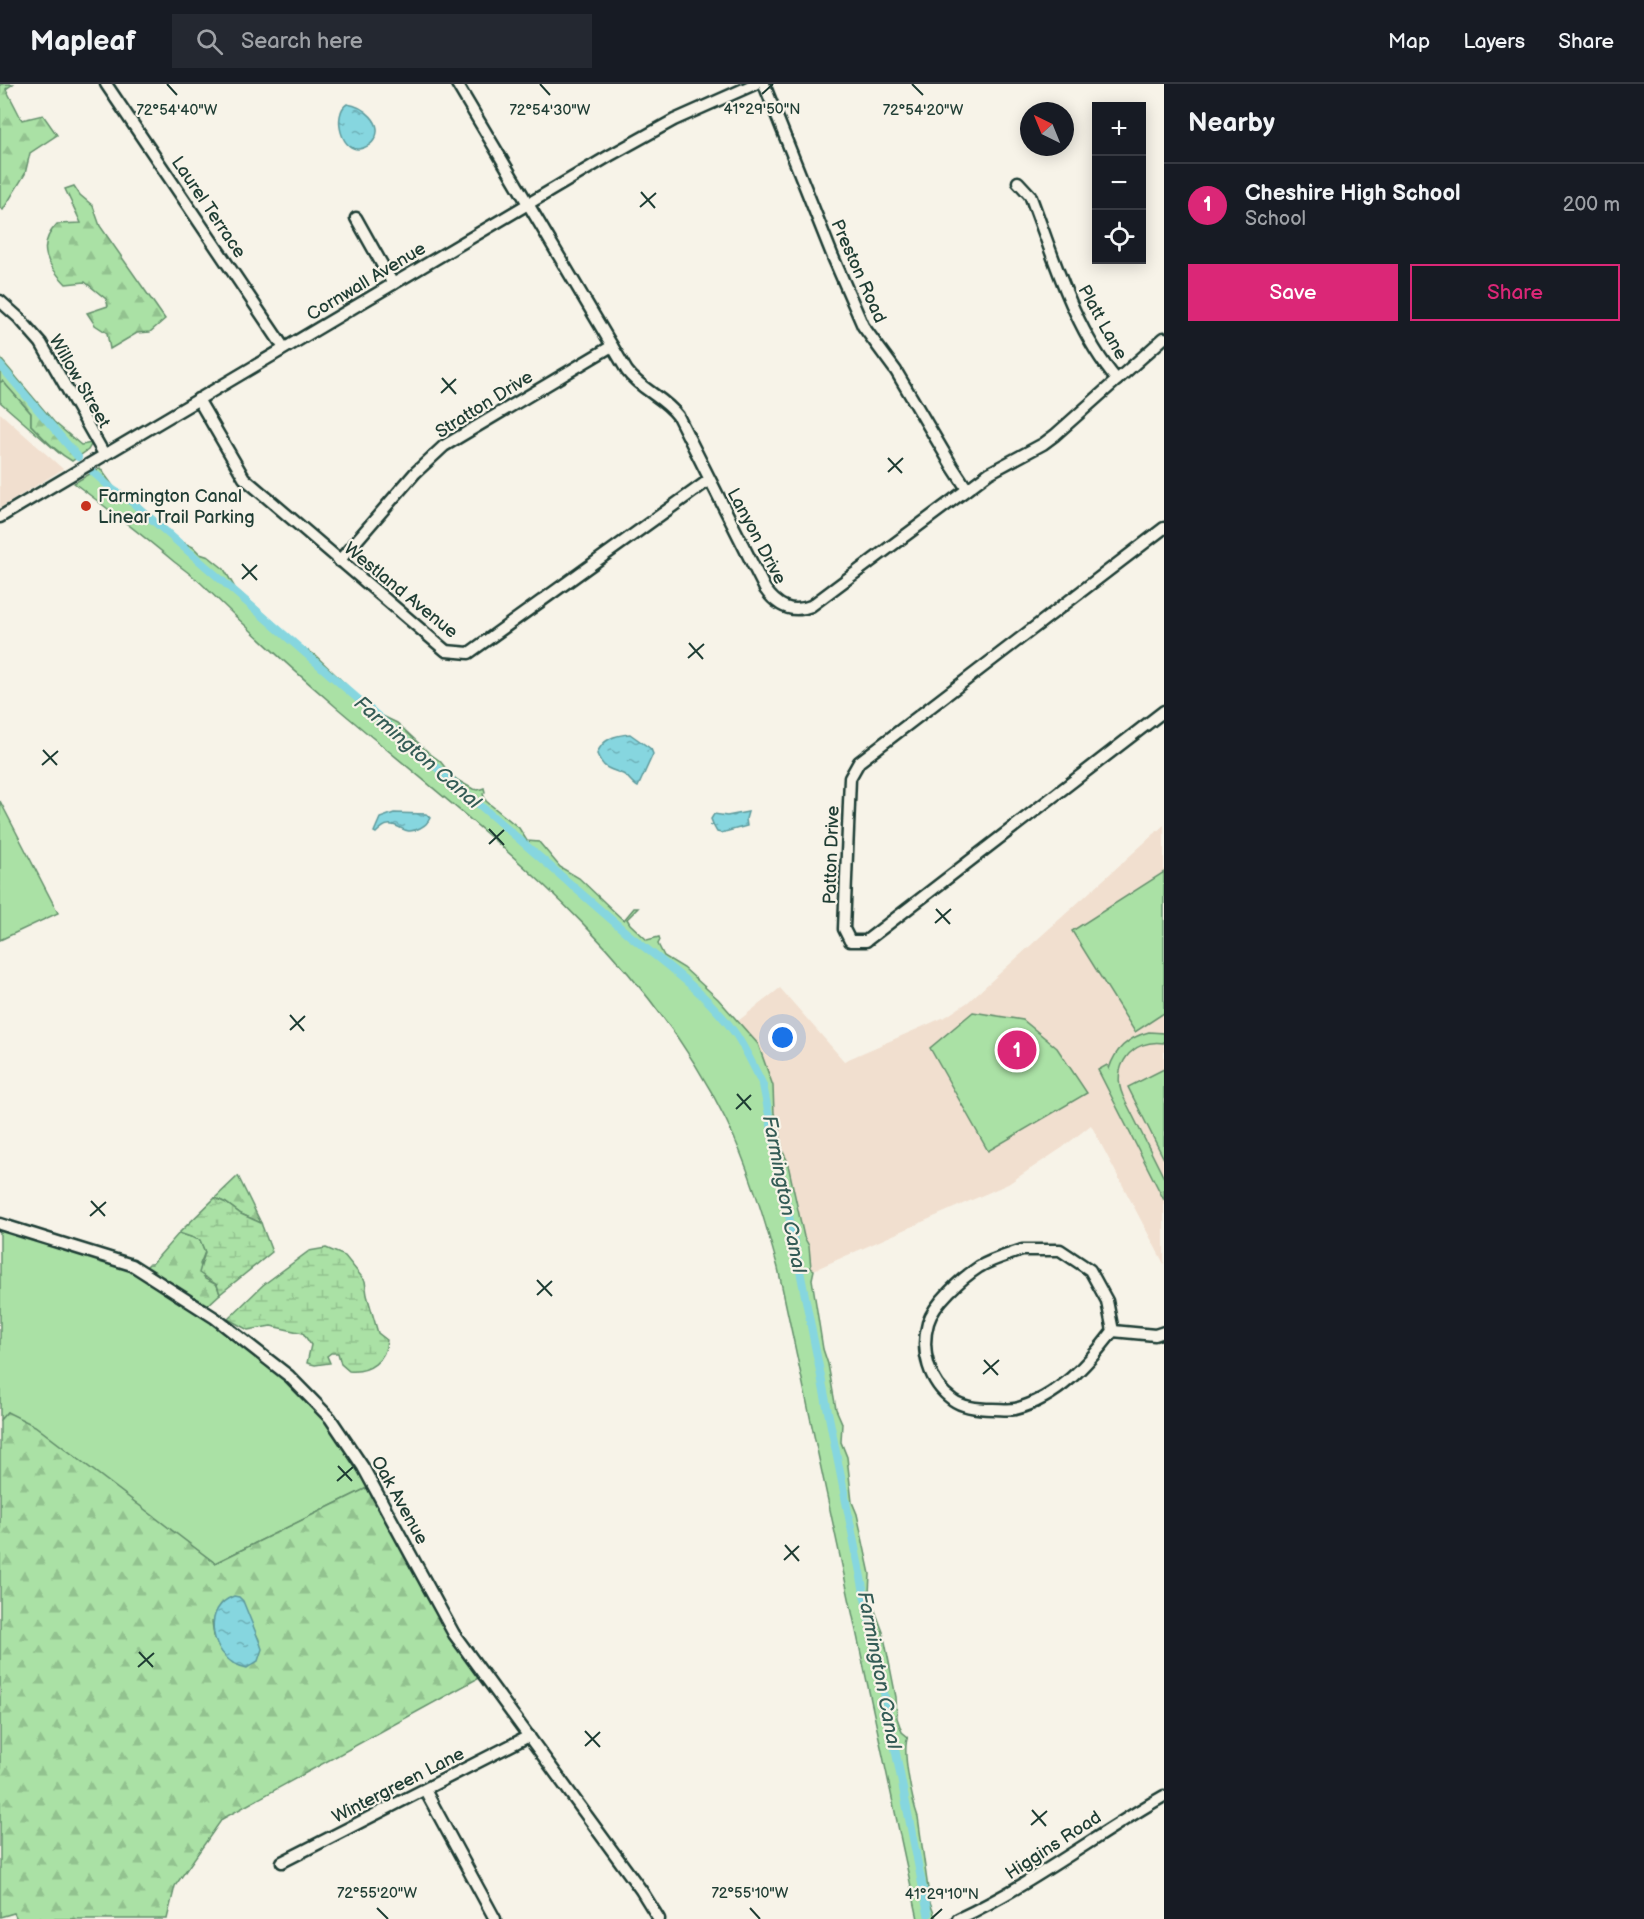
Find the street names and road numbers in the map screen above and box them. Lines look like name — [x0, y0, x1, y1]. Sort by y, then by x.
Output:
street label: Laurel Terrace — [167, 153, 250, 262]
street label: Preston Road — [826, 216, 891, 326]
street label: Cornwall Avenue — [303, 238, 430, 325]
street label: Platt Lane — [1073, 281, 1132, 364]
street label: Willow Street — [45, 331, 115, 432]
street label: Stratton Drive — [432, 366, 537, 443]
street label: Lanyon Drive — [723, 485, 791, 588]
street label: Westland Avenue — [340, 538, 462, 643]
street label: Patton Drive — [819, 805, 844, 905]
street label: Oak Avenue — [367, 1452, 433, 1548]
street label: Wintergreen Lane — [329, 1743, 468, 1828]
street label: Higgins Road — [1001, 1807, 1105, 1884]

